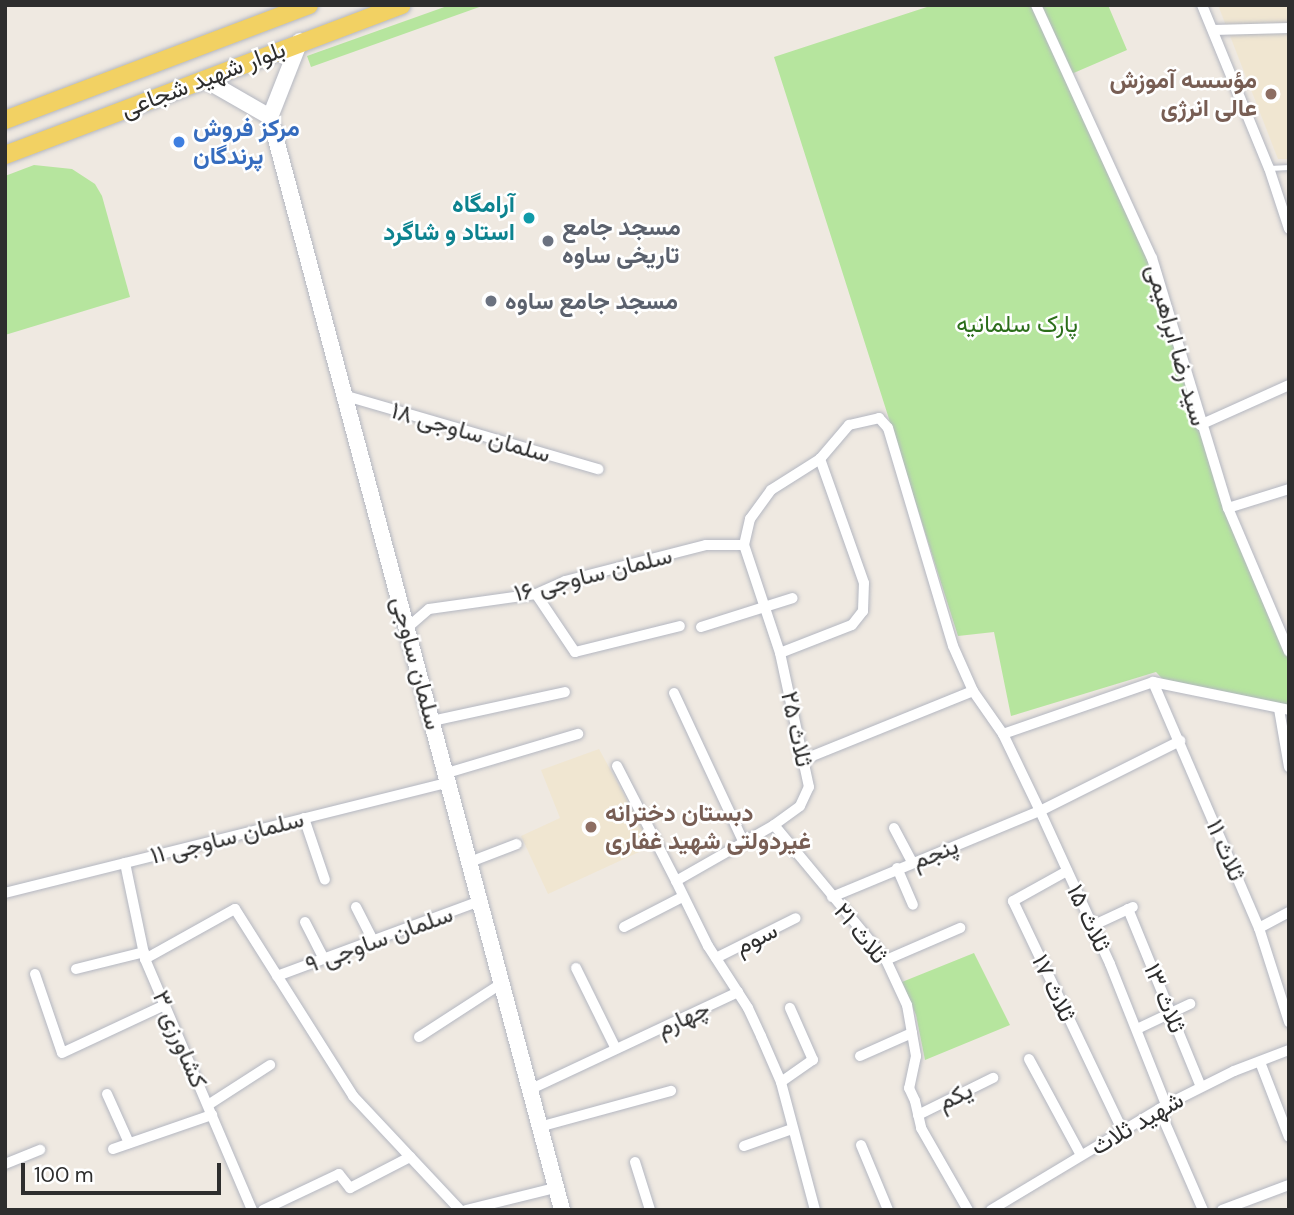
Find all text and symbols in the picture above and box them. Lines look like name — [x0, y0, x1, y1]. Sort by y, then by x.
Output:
street label: بلوار شهید شجاعی — [117, 34, 289, 124]
place label: مؤسسه آموزش عالی انرژی — [1110, 66, 1257, 122]
marker: مؤسسه آموزش عالی انرژی — [1263, 86, 1279, 102]
place label: مرکز فروش پرندگان — [193, 114, 300, 170]
marker: مرکز فروش پرندگان — [171, 134, 187, 150]
place label: آرامگاه استاد و شاگرد — [383, 190, 515, 246]
marker: آرامگاه استاد و شاگرد — [521, 210, 537, 226]
place label: مسجد جامع تاریخی ساوه — [562, 213, 681, 269]
marker: مسجد جامع تاریخی ساوه — [540, 233, 556, 249]
street label: سید رضا ابراهیمی — [1140, 261, 1214, 429]
place label: مسجد جامع ساوه — [505, 287, 678, 315]
marker: مسجد جامع ساوه — [483, 293, 499, 309]
park label: پارک سلمانیه — [956, 310, 1078, 338]
street label: سلمان ساوجی ۱۸ — [388, 396, 554, 468]
street label: سلمان ساوجی ۱۶ — [511, 540, 675, 608]
street label: سلمان ساوجی — [385, 593, 449, 733]
street label: ثلاث ۲۵ — [775, 689, 819, 769]
place label: دبستان دخترانه غیردولتی شهید غفاری — [605, 799, 811, 855]
street label: سلمان ساوجی ۱۱ — [147, 804, 307, 870]
street label: ثلاث ۱۱ — [1200, 815, 1252, 885]
marker: دبستان دخترانه غیردولتی شهید غفاری — [583, 819, 599, 835]
street label: پنجم — [908, 831, 962, 875]
street label: ثلاث ۱۵ — [1061, 880, 1117, 956]
street label: ثلاث ۲۱ — [828, 897, 894, 969]
street label: سلمان ساوجی ۹ — [301, 899, 457, 979]
street label: سوم — [730, 915, 782, 961]
street label: ثلاث ۱۷ — [1026, 950, 1082, 1026]
street label: ثلاث ۱۳ — [1138, 959, 1192, 1037]
street label: کشاورزی ۳ — [147, 986, 213, 1092]
street label: چهارم — [652, 993, 714, 1043]
street label: یکم — [933, 1075, 977, 1117]
street label: شهید ثلاث — [1086, 1085, 1188, 1161]
scale bar — [24, 1148, 224, 1192]
text: 100 m — [34, 1161, 94, 1189]

